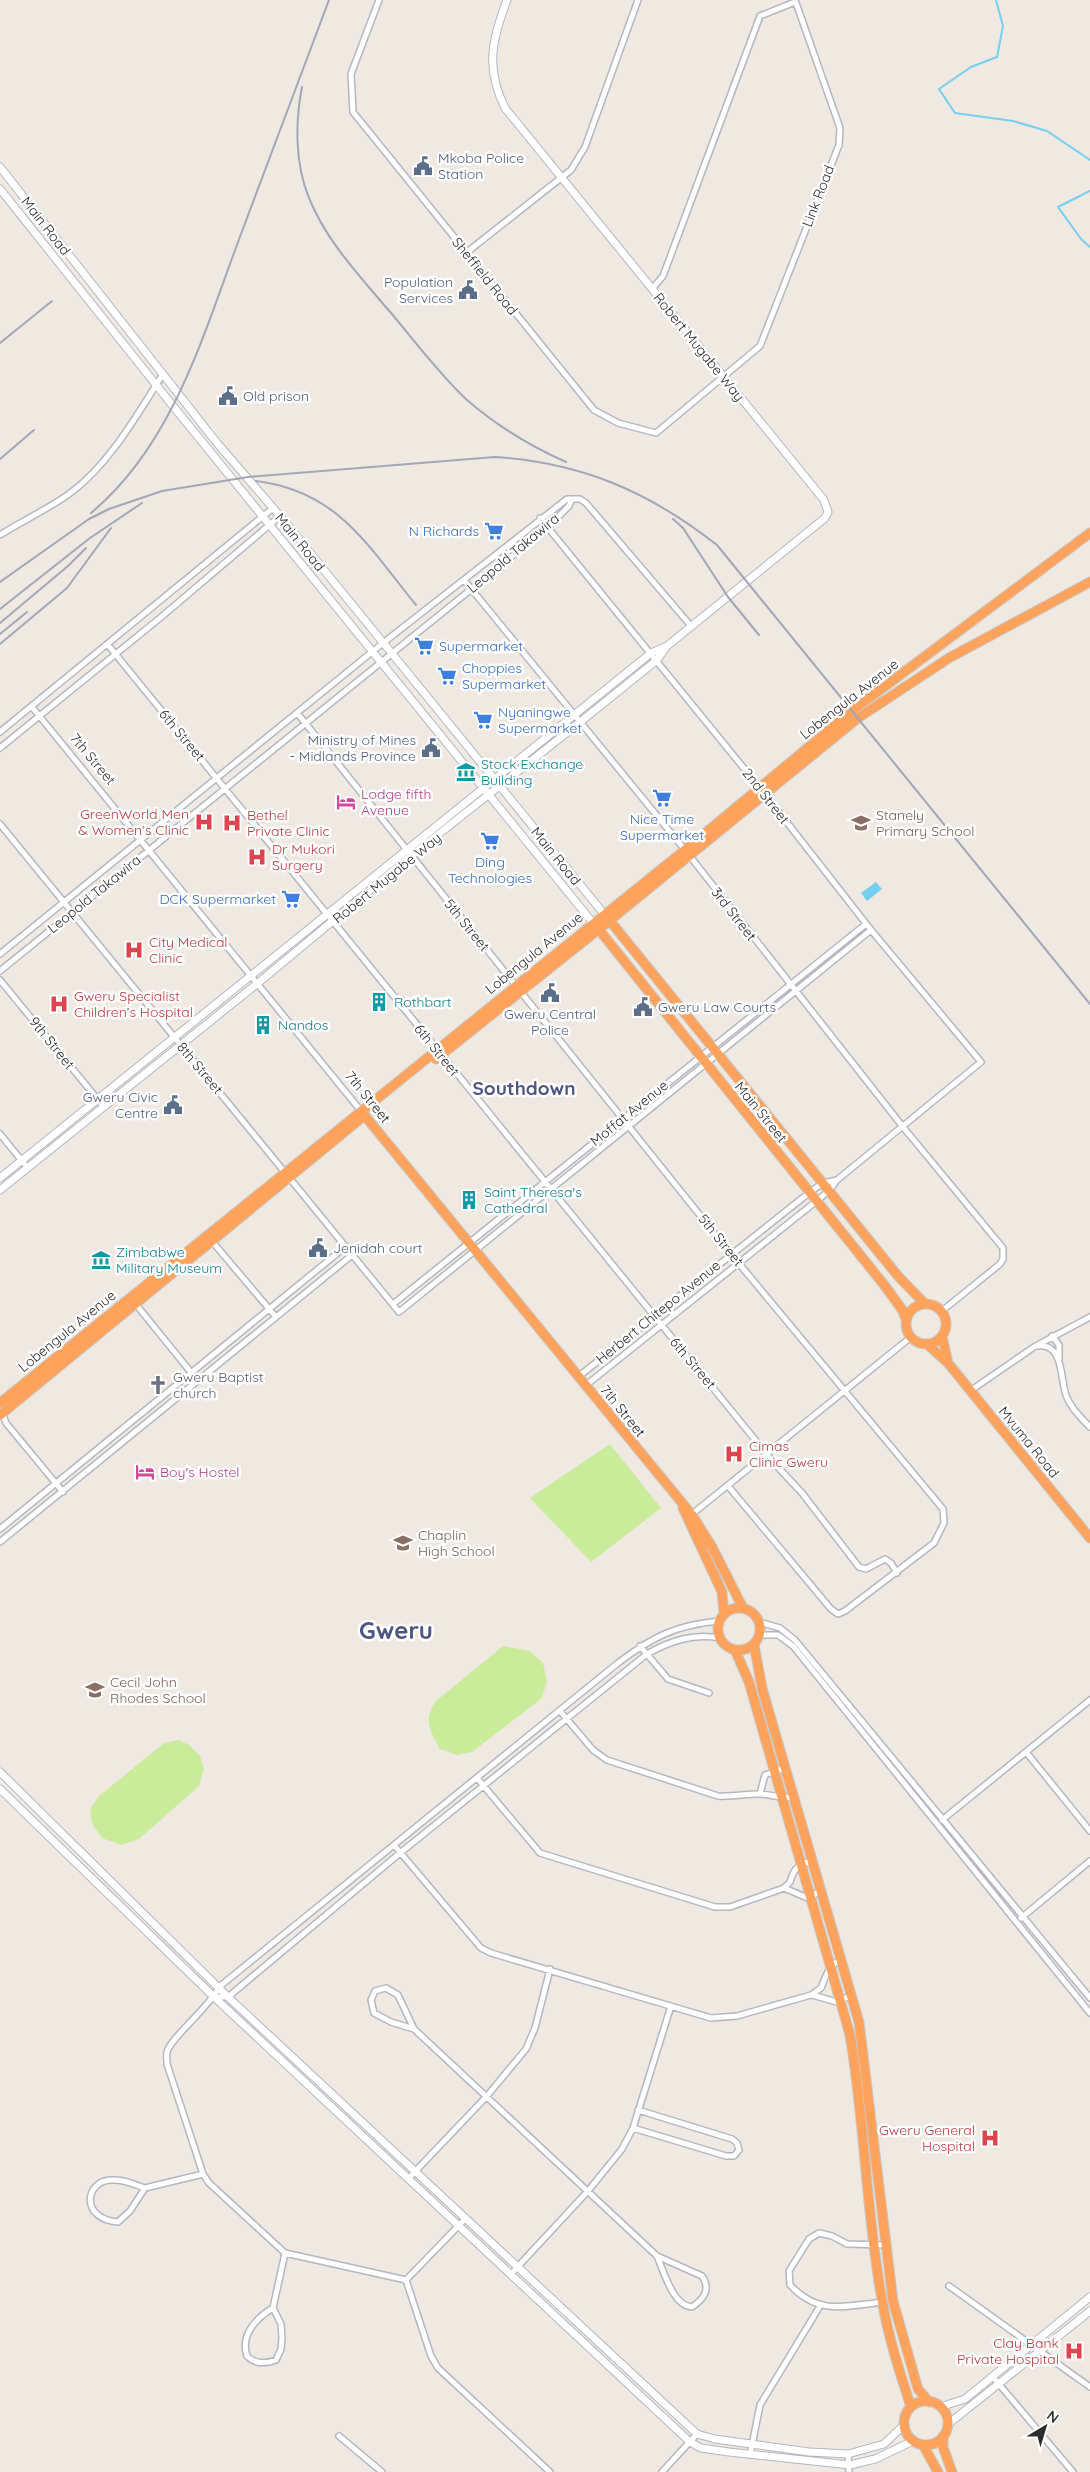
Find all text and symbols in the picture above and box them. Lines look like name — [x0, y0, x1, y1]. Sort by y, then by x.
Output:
place label: Mkoba Police Station — [438, 149, 524, 183]
public building icon: Mkoba Police Station — [412, 155, 434, 177]
street label: Link Road — [798, 163, 838, 229]
street label: Main Road — [17, 193, 75, 259]
street label: Sheffield Road — [448, 233, 522, 319]
place label: Population Services — [384, 273, 453, 307]
public building icon: Population Services — [457, 279, 479, 301]
street label: Robert Mugabe Way — [650, 289, 748, 405]
public building icon: Old prison — [217, 385, 239, 407]
place label: Old prison — [243, 387, 309, 405]
street label: Main Road — [271, 509, 329, 575]
street label: Leopold Takawira — [463, 509, 563, 597]
supermarket icon: N Richards — [483, 520, 505, 542]
place label: N Richards — [409, 522, 479, 540]
supermarket icon: Supermarket — [413, 635, 435, 657]
place label: Supermarket — [439, 637, 523, 655]
street label: Lobengula Avenue — [796, 655, 902, 743]
place label: Choppies Supermarket — [462, 659, 546, 693]
supermarket icon: Choppies Supermarket — [436, 665, 458, 687]
place label: Nyaningwe Supermarket — [498, 703, 582, 737]
street label: 6th Street — [155, 705, 209, 765]
supermarket icon: Nyaningwe Supermarket — [472, 709, 494, 731]
street label: 7th Street — [66, 729, 120, 789]
place label: Ministry of Mines - Midlands Province — [290, 731, 416, 765]
public building icon: Ministry of Mines - Midlands Province — [420, 737, 442, 759]
place label: Stock Exchange Building — [481, 755, 583, 789]
museum icon: Stock Exchange Building — [455, 761, 477, 783]
street label: 2nd Street — [738, 764, 794, 828]
place label: Lodge fifth Avenue — [361, 785, 431, 819]
supermarket icon: Nice Time Supermarket — [651, 787, 673, 809]
hotel icon: Lodge fifth Avenue — [335, 791, 357, 813]
place label: GreenWorld Men & Women’s Clinic — [78, 805, 189, 839]
place label: Bethel Private Clinic — [247, 806, 330, 840]
place label: Stanely Primary School — [876, 806, 974, 840]
place label: Nice Time Supermarket — [620, 810, 704, 844]
hospital icon: GreenWorld Men & Women’s Clinic — [193, 811, 215, 833]
hospital icon: Bethel Private Clinic — [221, 812, 243, 834]
school or university icon: Stanely Primary School — [850, 812, 872, 834]
street label: Main Road — [527, 823, 585, 889]
street label: Robert Mugabe Way — [329, 829, 445, 927]
supermarket icon: Ding Technologies — [479, 830, 501, 852]
place label: Dr Mukori Surgery — [272, 840, 335, 874]
hospital icon: Dr Mukori Surgery — [246, 846, 268, 868]
street label: Leopold Takawira — [44, 851, 144, 937]
place label: Ding Technologies — [448, 853, 532, 887]
street label: 3rd Street — [708, 884, 761, 945]
supermarket icon: DCK Supermarket — [280, 888, 302, 910]
place label: DCK Supermarket — [159, 890, 276, 908]
street label: 5th Street — [440, 895, 494, 955]
street label: Lobengula Avenue — [482, 908, 587, 998]
place label: City Medical Clinic — [149, 933, 228, 967]
hospital icon: City Medical Clinic — [123, 939, 145, 961]
public building icon: Gweru Central Police — [539, 982, 561, 1004]
place label: Gweru Specialist Children’s Hospital — [74, 987, 193, 1021]
building icon: Rothbart — [368, 991, 390, 1013]
hospital icon: Gweru Specialist Children’s Hospital — [48, 993, 70, 1015]
place label: Rothbart — [394, 993, 452, 1011]
public building icon: Gweru Law Courts — [632, 996, 654, 1018]
place label: Gweru Law Courts — [658, 998, 776, 1016]
place label: Gweru Central Police — [504, 1005, 596, 1039]
street label: 9th Street — [25, 1013, 79, 1073]
building icon: Nandos — [252, 1014, 274, 1036]
place label: Nandos — [278, 1016, 328, 1034]
street label: 6th Street — [410, 1020, 464, 1080]
street label: 8th Street — [173, 1038, 227, 1098]
street label: 7th Street — [342, 1067, 395, 1127]
district label: Southdown — [473, 1076, 575, 1100]
street label: Moffat Avenue — [586, 1076, 672, 1150]
street label: Main Street — [731, 1078, 791, 1146]
place label: Gweru Civic Centre — [83, 1088, 158, 1122]
public building icon: Gweru Civic Centre — [162, 1094, 184, 1116]
place label: Saint Theresa's Cathedral — [484, 1183, 582, 1217]
building icon: Saint Theresa's Cathedral — [458, 1189, 480, 1211]
street label: 5th Street — [694, 1210, 748, 1270]
public building icon: Jenidah court — [307, 1237, 329, 1259]
place label: Jenidah court — [333, 1239, 423, 1257]
place label: Zimbabwe Military Museum — [116, 1243, 222, 1277]
museum icon: Zimbabwe Military Museum — [90, 1249, 112, 1271]
street label: Herbert Chitepo Avenue — [592, 1256, 724, 1368]
street label: Lobengula Avenue — [15, 1286, 120, 1376]
street label: 6th Street — [666, 1333, 720, 1393]
place label: Gweru Baptist church — [173, 1368, 264, 1402]
church icon: Gweru Baptist church — [147, 1374, 169, 1396]
street label: 7th Street — [597, 1381, 650, 1441]
street label: Mvuma Road — [995, 1403, 1063, 1481]
place label: Cimas Clinic Gweru — [749, 1437, 828, 1471]
hospital icon: Cimas Clinic Gweru — [723, 1443, 745, 1465]
hotel icon: Boy's Hostel — [134, 1461, 156, 1483]
place label: Boy's Hostel — [160, 1463, 240, 1481]
place label: Chaplin High School — [418, 1526, 495, 1560]
school or university icon: Chaplin High School — [392, 1532, 414, 1554]
district label: Gweru — [359, 1615, 433, 1645]
place label: Cecil John Rhodes School — [110, 1673, 206, 1707]
school or university icon: Cecil John Rhodes School — [84, 1679, 106, 1701]
place label: Gweru General Hospital — [879, 2121, 975, 2155]
hospital icon: Gweru General Hospital — [979, 2127, 1001, 2149]
place label: Clay Bank Private Hospital — [957, 2334, 1059, 2368]
hospital icon: Clay Bank Private Hospital — [1063, 2340, 1085, 2362]
north arrow — [1020, 2402, 1070, 2452]
text: N — [1043, 2406, 1063, 2427]

